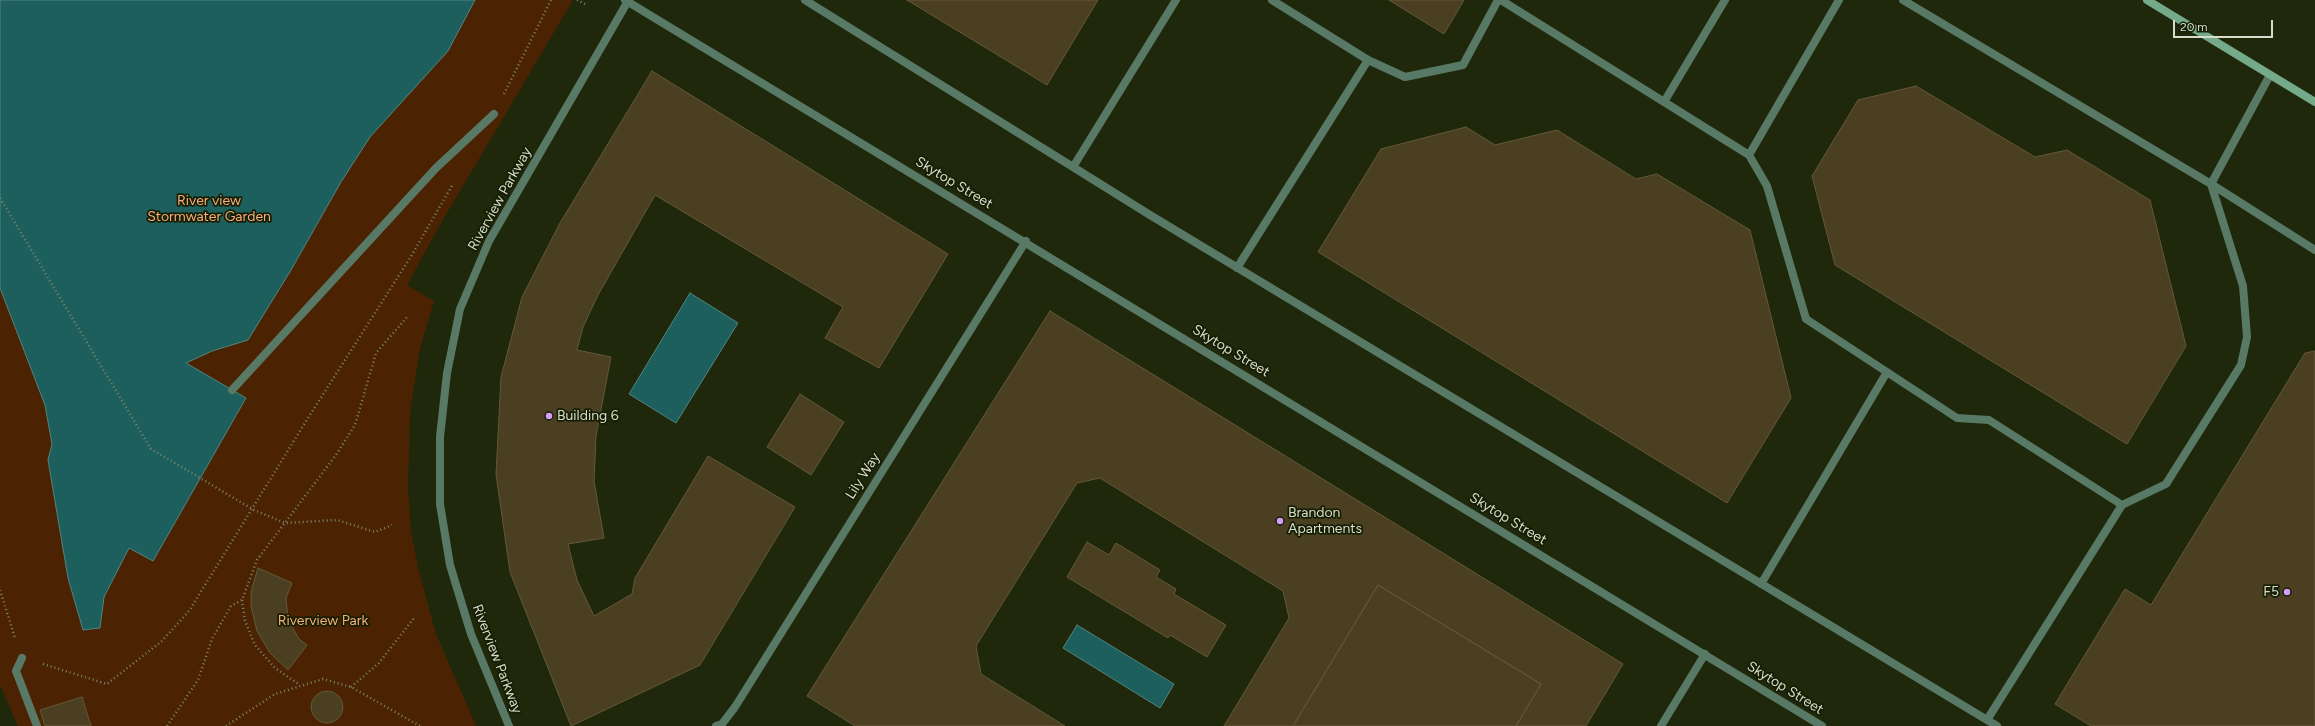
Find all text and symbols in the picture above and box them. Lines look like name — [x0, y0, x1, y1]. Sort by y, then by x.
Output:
scale bar — [2175, 12, 2275, 38]
text: 20 m — [2180, 20, 2208, 34]
street label: Riverview Parkway — [465, 144, 535, 254]
street label: Skytop Street — [912, 153, 996, 213]
park label: River view Stormwater Garden — [147, 193, 271, 226]
street label: Skytop Street — [1189, 321, 1273, 381]
place label: Building 6 — [557, 408, 619, 424]
marker: Building 6 — [544, 411, 554, 421]
street label: Lily Way — [842, 450, 884, 502]
street label: Skytop Street — [1466, 489, 1550, 549]
place label: Brandon Apartments — [1288, 505, 1362, 538]
marker: Brandon Apartments — [1275, 516, 1285, 526]
place label: F5 — [2263, 584, 2279, 600]
marker: F5 — [2282, 587, 2292, 597]
street label: Riverview Parkway — [468, 602, 526, 716]
park label: Riverview Park — [278, 613, 368, 629]
street label: Skytop Street — [1744, 658, 1826, 718]

